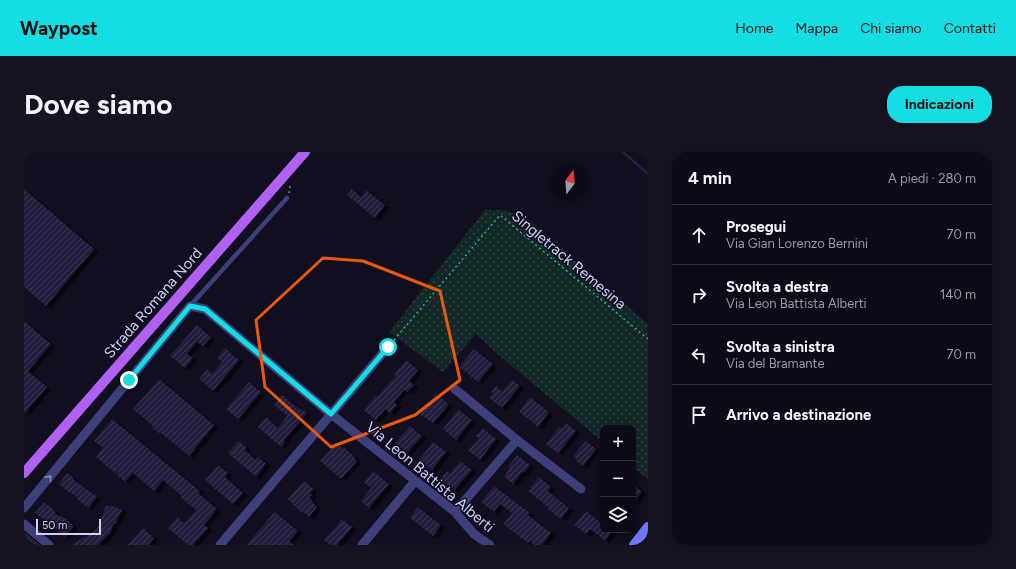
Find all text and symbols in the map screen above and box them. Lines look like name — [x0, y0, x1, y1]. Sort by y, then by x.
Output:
text: Waypost — [20, 17, 98, 40]
text: Home — [735, 20, 774, 37]
text: Mappa — [796, 20, 838, 37]
text: Chi siamo — [860, 20, 922, 37]
text: Contatti — [944, 20, 996, 37]
button: Indicazioni — [887, 86, 992, 123]
text: Dove siamo — [24, 87, 173, 121]
north arrow — [552, 164, 588, 200]
text: 4 min — [688, 168, 732, 188]
text: A piedi · 280 m — [888, 171, 976, 186]
street label: Singletrack Remesina — [508, 207, 630, 313]
text: Prosegui — [726, 218, 786, 236]
icon: ahead — [688, 224, 710, 246]
text: 70 m — [946, 227, 976, 242]
text: Via Gian Lorenzo Bernini — [726, 236, 868, 251]
street label: Strada Romana Nord — [100, 244, 206, 362]
text: Svolta a destra — [726, 278, 829, 296]
icon: right — [688, 284, 710, 306]
text: 140 m — [940, 287, 976, 302]
text: Via Leon Battista Alberti — [726, 296, 867, 311]
route start — [379, 338, 397, 356]
text: Svolta a sinistra — [726, 338, 835, 356]
icon: left — [688, 344, 710, 366]
text: 70 m — [946, 347, 976, 362]
text: Via del Bramante — [726, 356, 825, 371]
route end — [120, 371, 138, 389]
icon: arrive — [688, 404, 710, 426]
text: Arrivo a destinazione — [726, 406, 871, 424]
street label: Via Leon Battista Alberti — [362, 418, 498, 536]
map controls — [600, 425, 636, 533]
button: + — [600, 425, 636, 461]
button: − — [600, 461, 636, 497]
one-way arrow — [44, 476, 51, 483]
button: layers — [600, 497, 636, 533]
scale bar — [36, 517, 101, 536]
text: 50 m — [42, 519, 67, 532]

